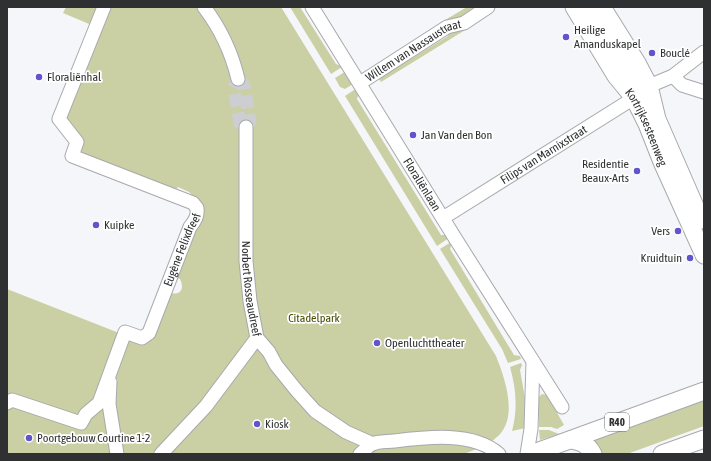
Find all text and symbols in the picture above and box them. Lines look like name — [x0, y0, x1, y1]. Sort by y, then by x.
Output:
street label: Willem van Nassaustraat — [363, 17, 463, 84]
place label: Heilige Amanduskapel — [574, 23, 642, 51]
marker: Heilige Amanduskapel — [561, 32, 571, 42]
place label: Bouclé — [660, 46, 690, 60]
marker: Bouclé — [647, 48, 657, 58]
place label: Floraliënhal — [47, 70, 102, 84]
marker: Floraliënhal — [34, 72, 44, 82]
street label: Kortrijksesteenweg — [622, 86, 670, 169]
street label: Filips van Marnixstraat — [498, 122, 590, 187]
place label: Jan Van den Bon — [421, 128, 492, 142]
marker: Jan Van den Bon — [408, 130, 418, 140]
street label: Floraliënlaan — [400, 156, 444, 214]
place label: Residentie Beaux-Arts — [582, 157, 629, 185]
marker: Residentie Beaux-Arts — [632, 166, 642, 176]
street label: Eugène Felixdreef — [161, 211, 204, 288]
place label: Kuipke — [104, 218, 135, 232]
marker: Kuipke — [91, 220, 101, 230]
place label: Vers — [651, 224, 670, 238]
marker: Vers — [673, 226, 683, 236]
street label: Norbert Rosseaudreef — [239, 241, 264, 338]
place label: Kruidtuin — [641, 251, 682, 265]
marker: Kruidtuin — [685, 253, 695, 263]
park label: Citadelpark — [288, 311, 341, 325]
place label: Openluchttheater — [385, 336, 465, 350]
marker: Openluchttheater — [372, 338, 382, 348]
road number: R40 — [605, 413, 629, 431]
place label: Kiosk — [265, 417, 290, 431]
marker: Kiosk — [252, 419, 262, 429]
place label: Poortgebouw Courtine 1-2 — [37, 431, 150, 445]
marker: Poortgebouw Courtine 1-2 — [24, 433, 34, 443]

